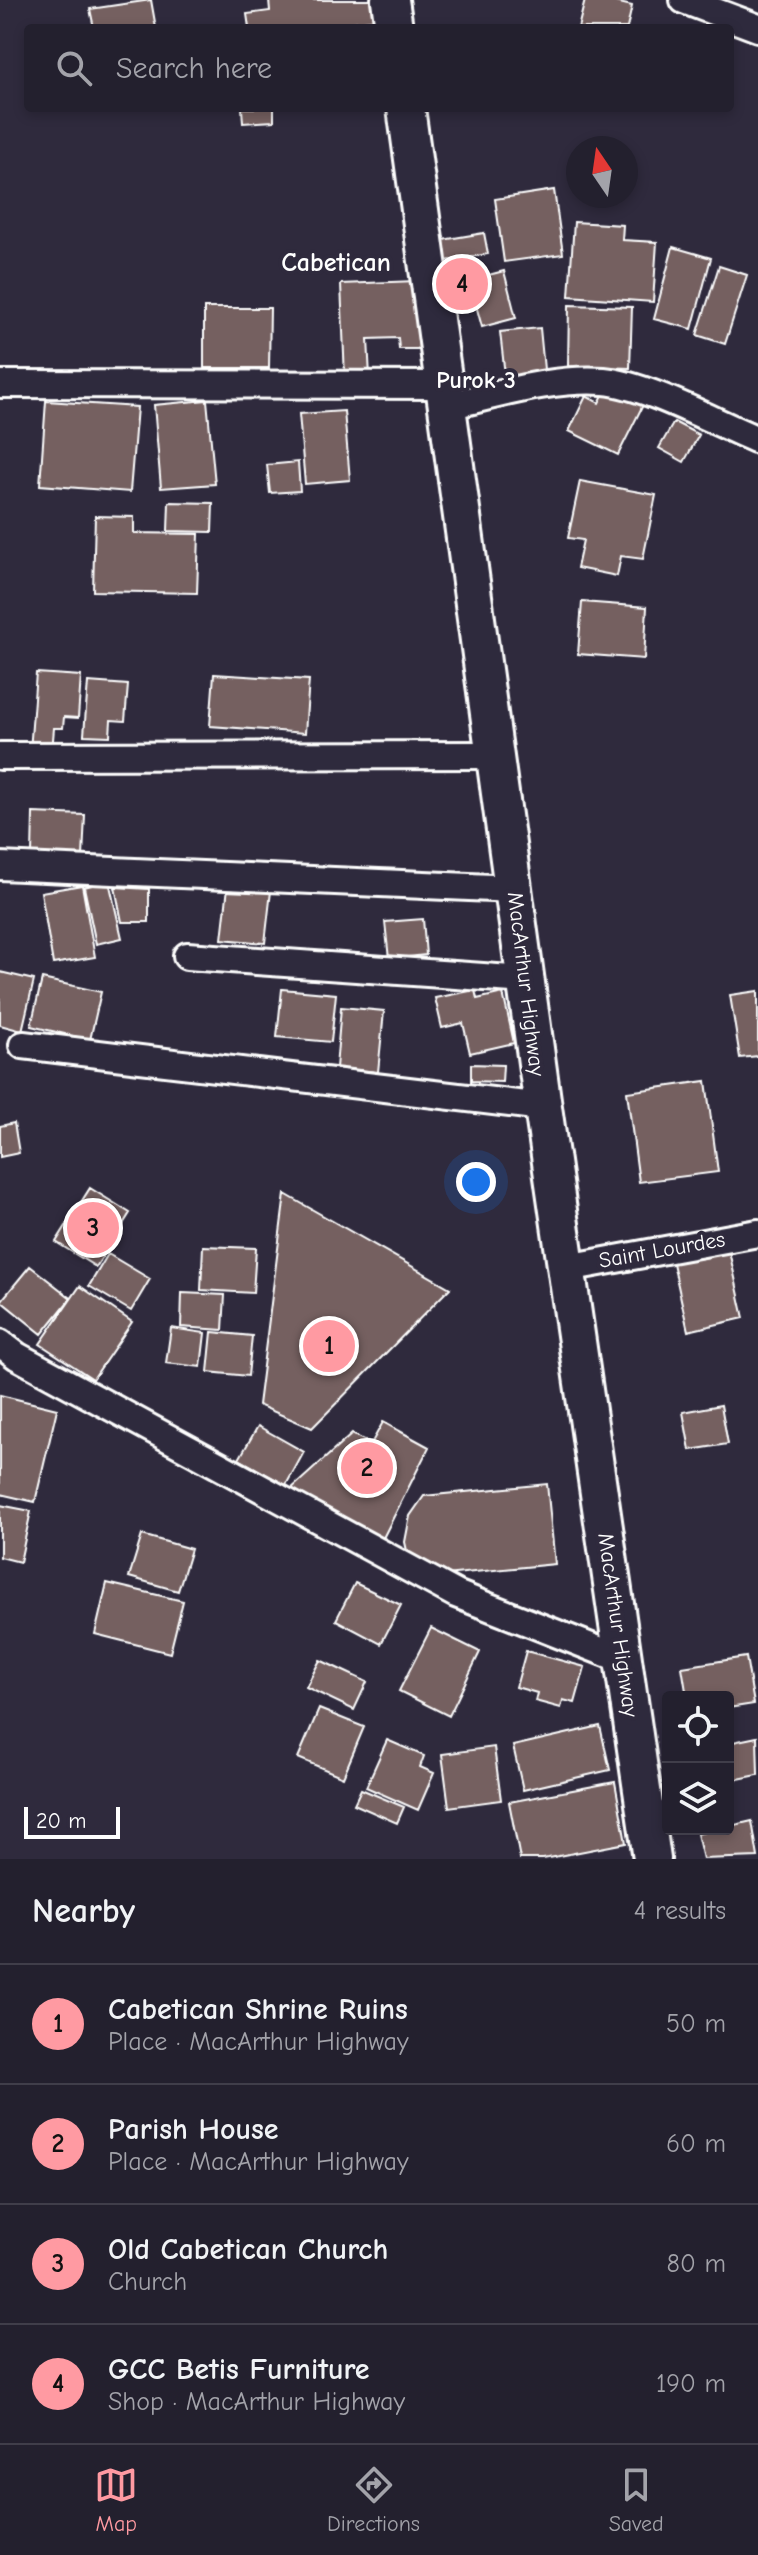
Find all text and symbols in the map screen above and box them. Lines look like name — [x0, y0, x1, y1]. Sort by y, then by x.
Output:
search box — [24, 24, 734, 112]
icon: search — [52, 46, 96, 90]
text: Search here — [116, 51, 272, 86]
north arrow — [566, 136, 638, 208]
district label: Cabetican — [281, 248, 391, 278]
pin: 4 — [436, 254, 488, 314]
district label: Purok 3 — [436, 366, 516, 394]
street label: MacArthur Highway — [502, 890, 550, 1078]
your location — [456, 1162, 496, 1202]
pin: 3 — [67, 1198, 119, 1258]
street label: Saint Lourdes — [597, 1226, 727, 1274]
pin: 1 — [303, 1316, 355, 1376]
pin: 2 — [341, 1438, 393, 1498]
street label: MacArthur Highway — [592, 1531, 644, 1719]
map controls — [662, 1691, 734, 1835]
button: locate — [662, 1691, 734, 1763]
button: layers — [662, 1763, 734, 1835]
scale bar — [24, 1803, 120, 1839]
text: 20 m — [36, 1808, 86, 1834]
text: Nearby — [32, 1891, 135, 1931]
text: 4 results — [634, 1896, 726, 1926]
text: Cabetican Shrine Ruins — [108, 1992, 408, 2027]
text: 1 — [53, 2009, 63, 2039]
text: 50 m — [666, 2009, 726, 2039]
text: Place · MacArthur Highway — [108, 2027, 409, 2057]
text: Parish House — [108, 2112, 278, 2147]
text: 2 — [52, 2129, 64, 2159]
text: 60 m — [666, 2129, 726, 2159]
text: Place · MacArthur Highway — [108, 2147, 409, 2177]
text: Old Cabetican Church — [108, 2232, 388, 2267]
text: 3 — [52, 2249, 64, 2279]
text: 80 m — [667, 2249, 726, 2279]
text: Church — [108, 2267, 187, 2297]
text: GCC Betis Furniture — [108, 2352, 369, 2387]
text: 4 — [52, 2369, 64, 2399]
text: 190 m — [656, 2369, 726, 2399]
text: Shop · MacArthur Highway — [108, 2387, 405, 2417]
tab: Map — [94, 2463, 138, 2537]
tab: Directions — [327, 2463, 420, 2537]
tab: Saved — [609, 2463, 664, 2537]

